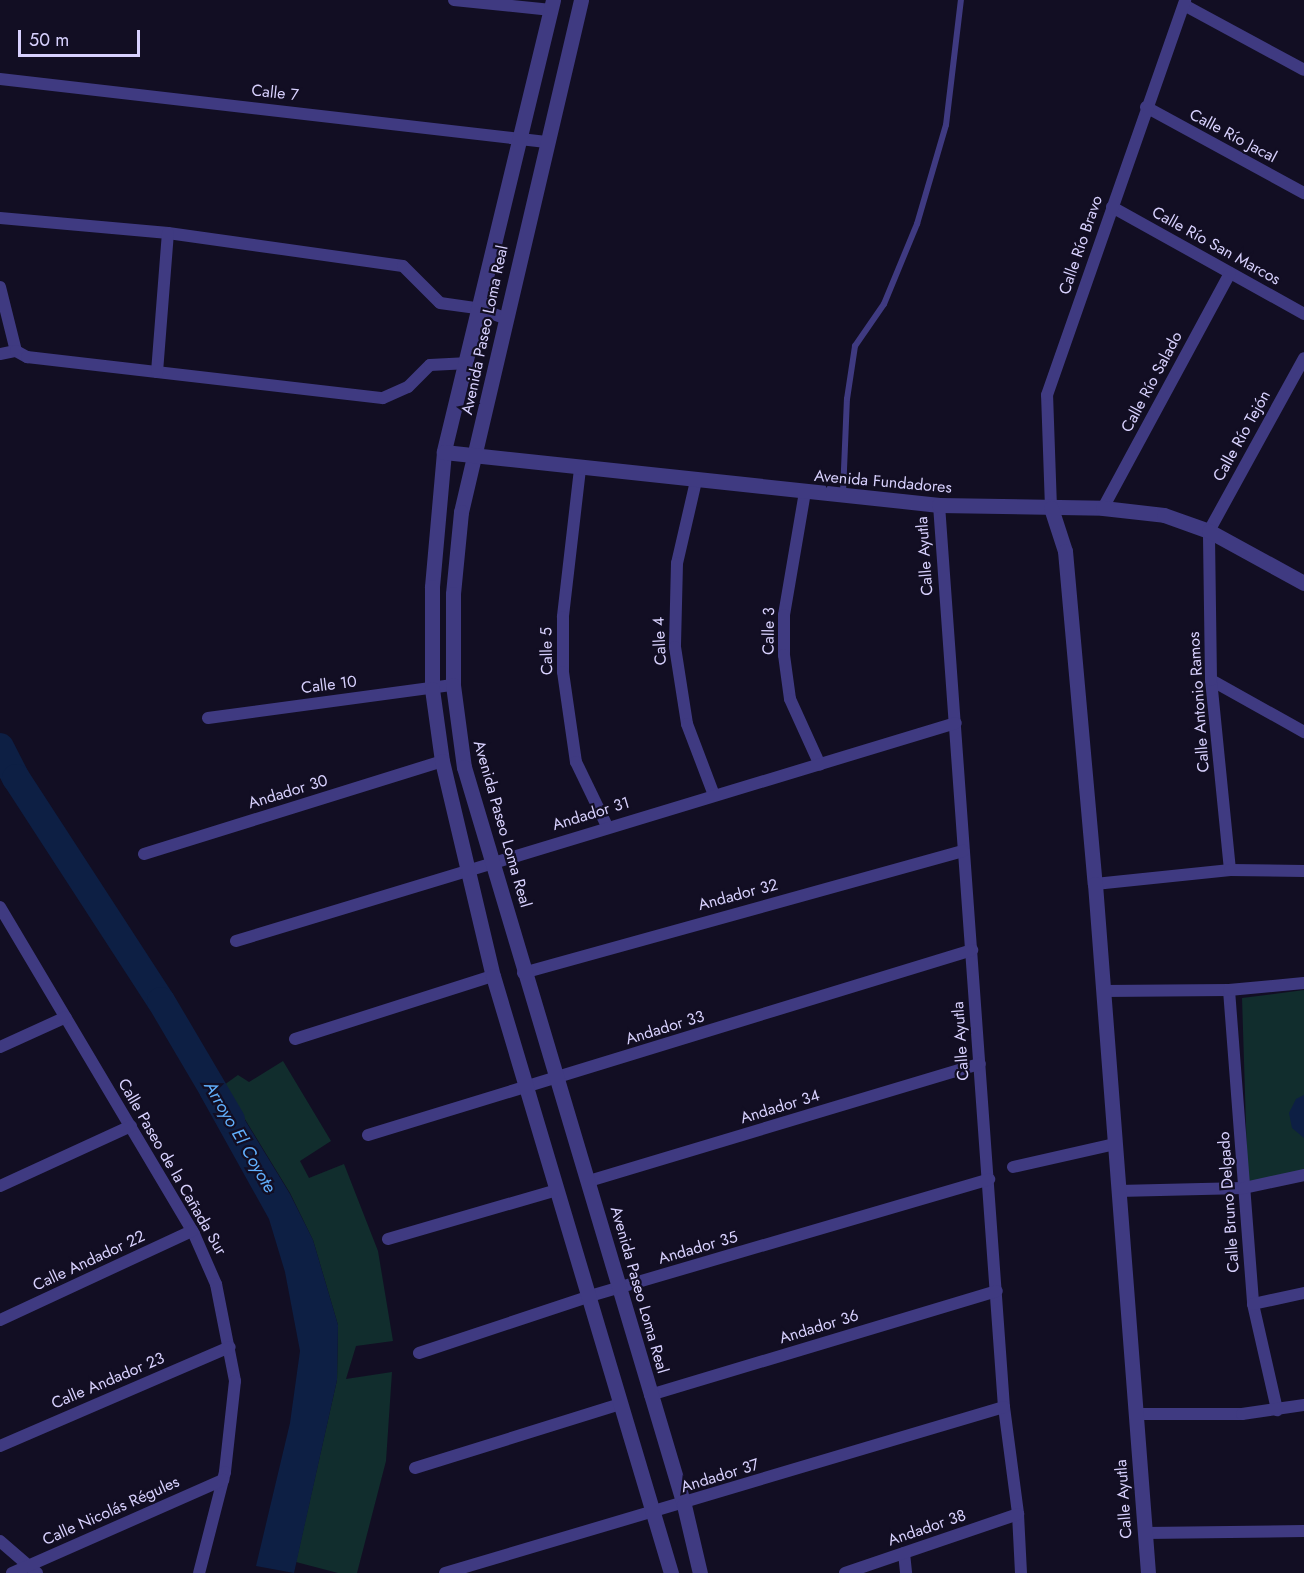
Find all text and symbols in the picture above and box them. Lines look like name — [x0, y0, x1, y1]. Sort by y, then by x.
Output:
scale bar — [21, 18, 142, 56]
text: 50 m — [29, 27, 69, 53]
street label: Calle 7 — [250, 81, 300, 105]
street label: Calle Río Jacal — [1186, 105, 1280, 167]
street label: Calle Río Bravo — [1055, 193, 1107, 297]
street label: Calle Río San Marcos — [1148, 203, 1284, 289]
street label: Avenida Paseo Loma Real — [458, 244, 512, 416]
street label: Calle Río Salado — [1117, 328, 1187, 436]
street label: Calle Río Tejón — [1209, 387, 1275, 485]
street label: Avenida Fundadores — [813, 466, 953, 498]
street label: Calle Ayutla — [913, 516, 937, 596]
street label: Calle 3 — [759, 607, 779, 655]
street label: Calle 4 — [649, 616, 671, 666]
street label: Calle 5 — [537, 627, 557, 675]
street label: Calle Antonio Ramos — [1185, 631, 1213, 773]
street label: Calle 10 — [300, 672, 358, 698]
street label: Avenida Paseo Loma Real — [469, 738, 535, 910]
street label: Andador 30 — [246, 771, 330, 813]
street label: Andador 31 — [550, 793, 632, 835]
street label: Andador 32 — [696, 875, 780, 915]
street label: Calle Ayutla — [949, 1001, 973, 1081]
street label: Andador 33 — [623, 1007, 707, 1049]
street label: Calle Paseo de la Cañada Sur — [114, 1075, 230, 1259]
water label: Arroyo El Coyote — [199, 1077, 281, 1197]
street label: Andador 34 — [738, 1086, 822, 1128]
street label: Calle Bruno Delgado — [1214, 1131, 1244, 1273]
street label: Avenida Paseo Loma Real — [606, 1204, 672, 1376]
street label: Calle Andador 22 — [30, 1227, 148, 1295]
street label: Andador 35 — [656, 1228, 740, 1268]
street label: Andador 36 — [777, 1306, 861, 1348]
street label: Calle Andador 23 — [49, 1349, 167, 1413]
street label: Andador 37 — [679, 1455, 761, 1497]
street label: Calle Ayutla — [1112, 1459, 1136, 1539]
street label: Calle Nicolás Régules — [40, 1472, 182, 1550]
street label: Andador 38 — [885, 1506, 969, 1550]

